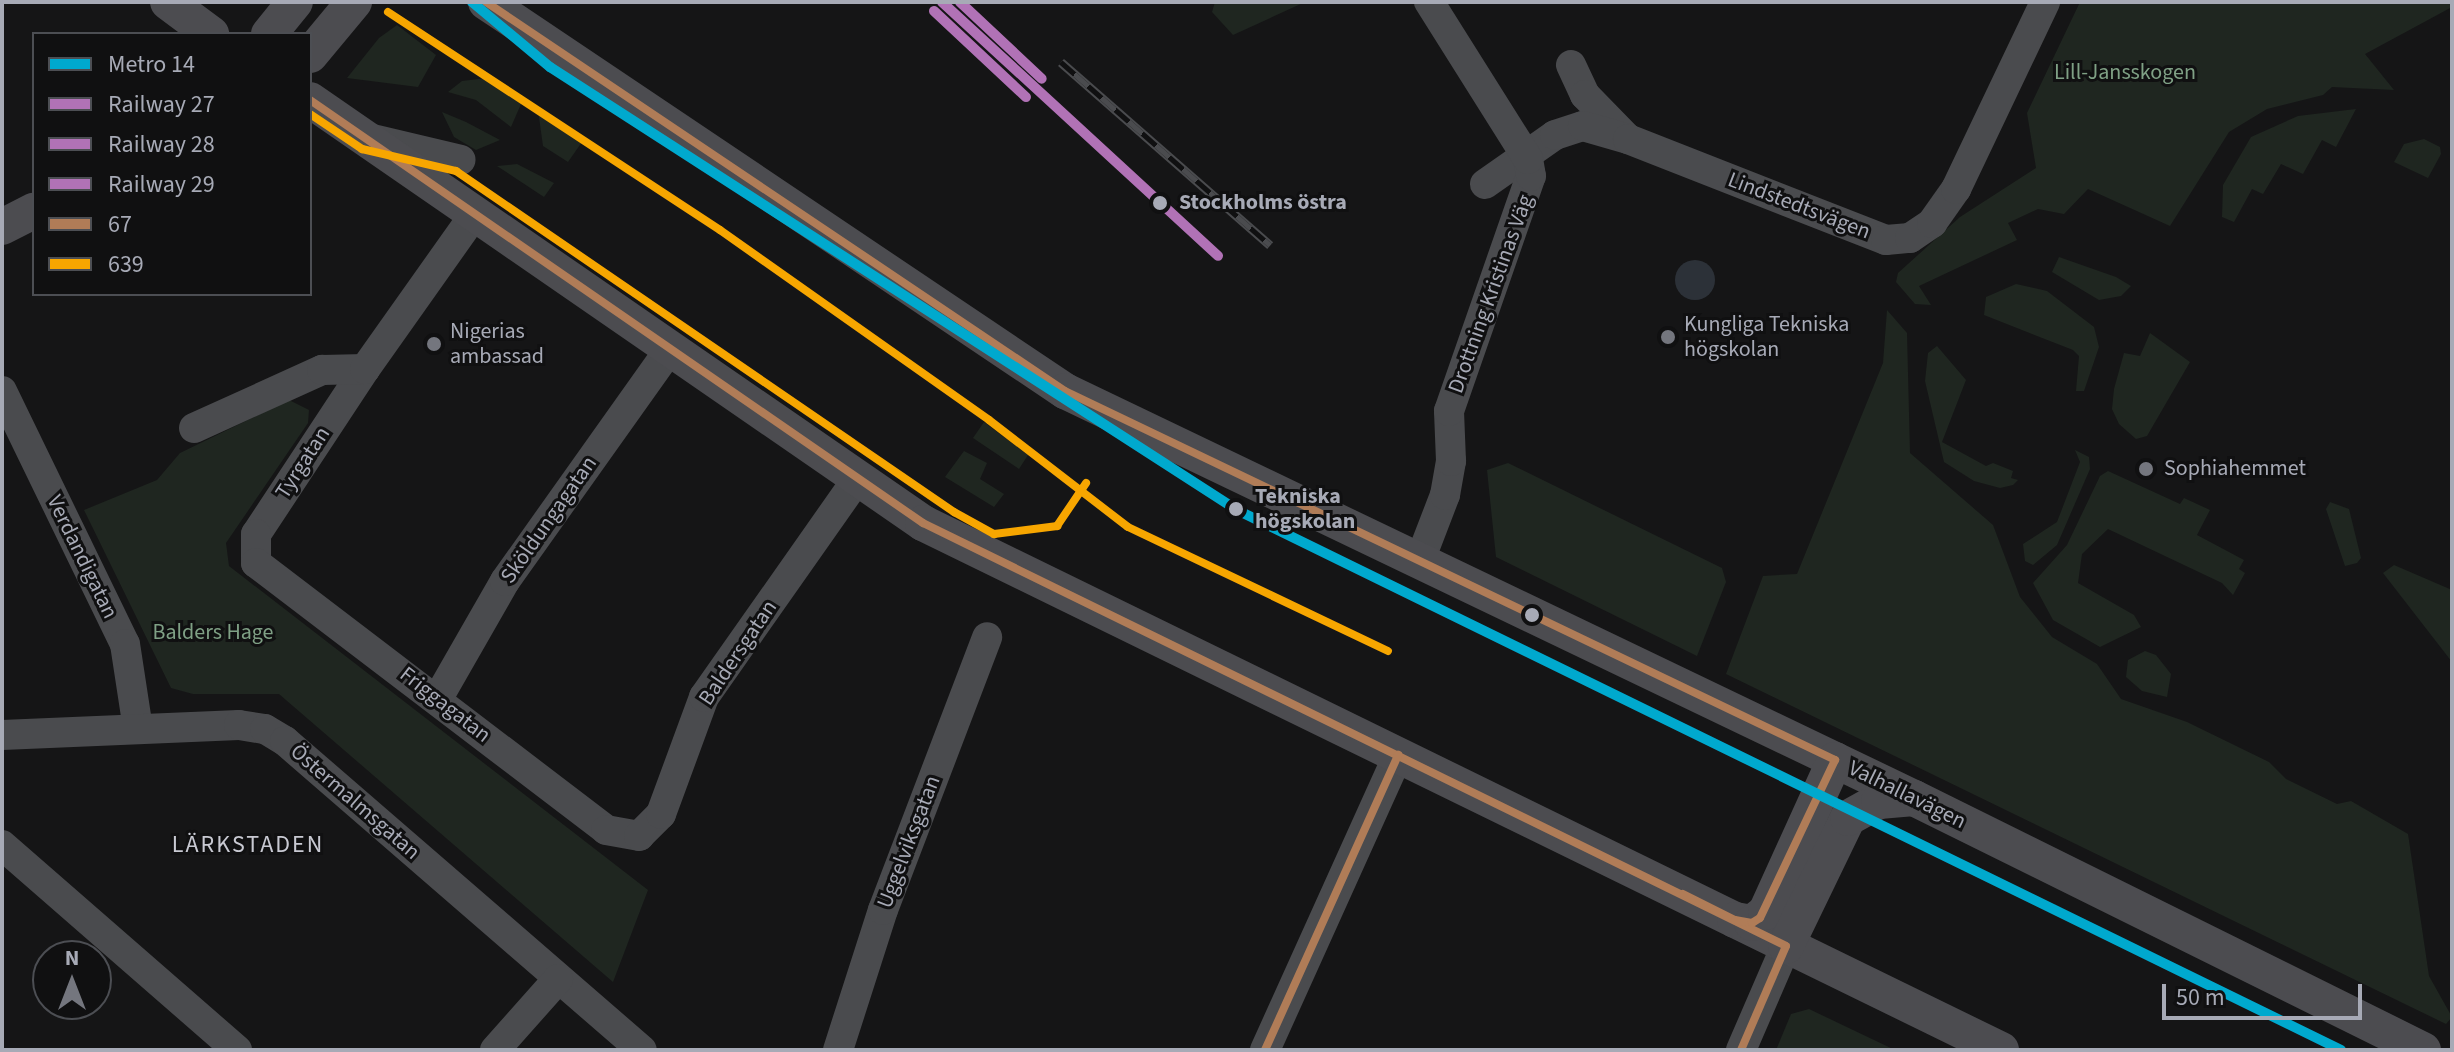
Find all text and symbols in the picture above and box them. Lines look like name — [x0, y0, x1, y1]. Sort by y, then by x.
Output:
legend — [32, 32, 312, 296]
text: Metro 14 — [108, 47, 195, 82]
park label: Lill-Jansskogen — [2054, 60, 2196, 86]
text: Railway 27 — [108, 87, 215, 122]
text: Railway 28 — [108, 127, 215, 162]
text: Railway 29 — [108, 167, 215, 202]
street label: Lindstedtsvägen — [1724, 167, 1874, 245]
place label: Stockholms östra — [1179, 190, 1347, 216]
marker: Stockholms östra — [1148, 191, 1172, 215]
street label: Drottning Kristinas Väg — [1443, 191, 1539, 397]
text: 67 — [108, 207, 132, 242]
text: 639 — [108, 247, 144, 282]
place label: Kungliga Tekniska högskolan — [1684, 311, 1849, 362]
place label: Nigerias ambassad — [450, 318, 544, 370]
marker: Kungliga Tekniska högskolan — [1659, 328, 1677, 346]
marker: Nigerias ambassad — [425, 335, 443, 353]
street label: Tyrgatan — [270, 422, 336, 504]
street label: Sköldungagatan — [495, 451, 603, 589]
place label: Sophiahemmet — [2164, 456, 2306, 482]
marker: Sophiahemmet — [2135, 458, 2157, 480]
place label: Tekniska högskolan — [1255, 483, 1355, 534]
street label: Verdandigatan — [41, 491, 123, 623]
marker: Tekniska högskolan — [1224, 497, 1248, 521]
street label: Baldersgatan — [693, 595, 783, 711]
unlabelled marker — [1524, 607, 1540, 623]
park label: Balders Hage — [152, 620, 274, 646]
street label: Friggagatan — [394, 661, 496, 749]
street label: Östermalmsgatan — [285, 739, 425, 865]
street label: Valhallavägen — [1844, 755, 1970, 835]
street label: Uggelviksgatan — [872, 772, 946, 912]
district label: LÄRKSTADEN — [172, 831, 324, 859]
north arrow — [32, 940, 112, 1020]
text: N — [65, 942, 79, 974]
scale bar — [2166, 968, 2366, 1018]
text: 50 m — [2176, 980, 2225, 1015]

